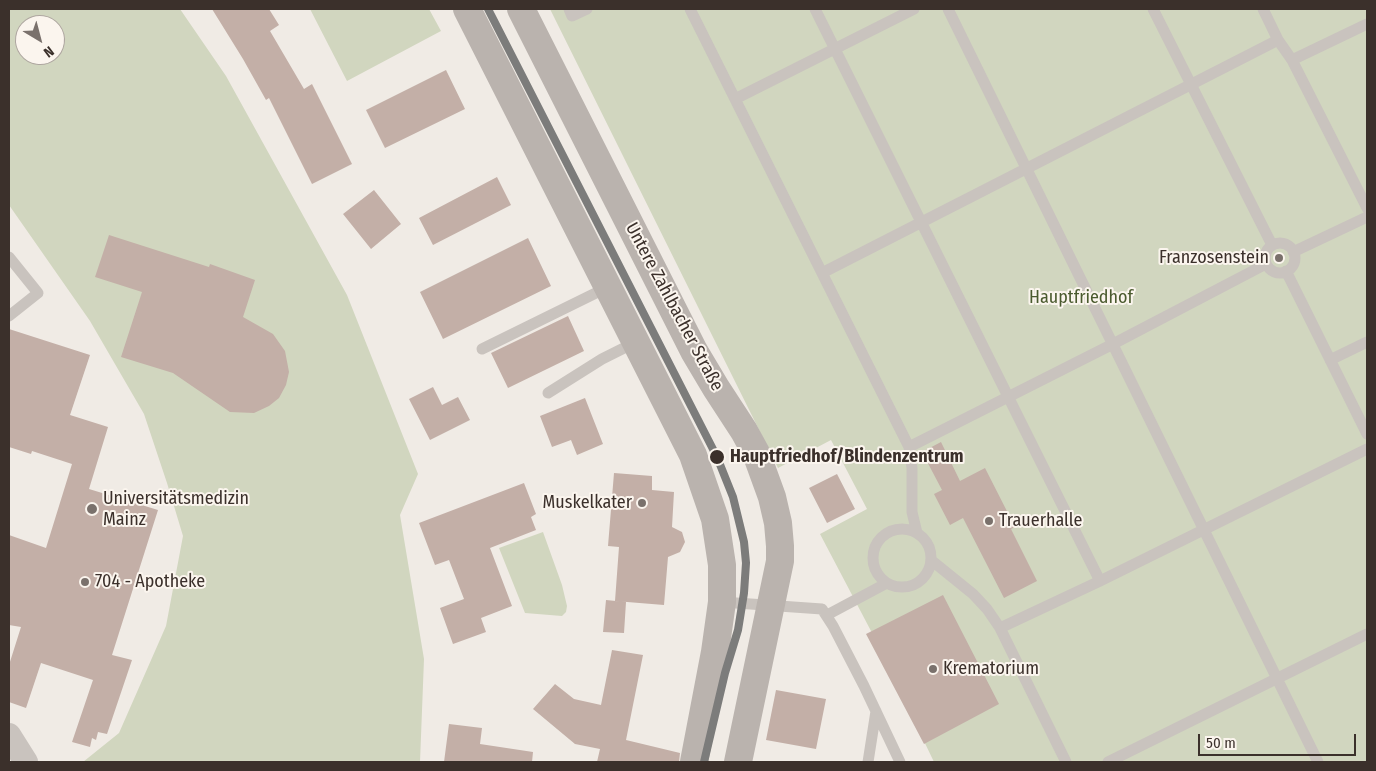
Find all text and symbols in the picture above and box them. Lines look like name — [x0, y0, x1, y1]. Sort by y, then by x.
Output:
north arrow — [15, 15, 65, 65]
text: N — [40, 42, 57, 61]
street label: Untere Zahlbacher Straße — [620, 219, 728, 395]
place label: Franzosenstein — [1159, 247, 1269, 269]
marker: Franzosenstein — [1273, 252, 1285, 264]
park label: Hauptfriedhof — [1029, 287, 1133, 309]
place label: Hauptfriedhof/Blindenzentrum — [730, 446, 964, 468]
marker: Hauptfriedhof/Blindenzentrum — [708, 448, 726, 466]
place label: Universitätsmedizin Mainz — [103, 488, 249, 530]
place label: Muskelkater — [543, 492, 632, 514]
marker: Muskelkater — [636, 497, 648, 509]
marker: Universitätsmedizin Mainz — [85, 502, 99, 516]
place label: Trauerhalle — [999, 510, 1082, 532]
marker: Trauerhalle — [983, 515, 995, 527]
place label: 704 - Apotheke — [95, 571, 205, 593]
marker: 704 - Apotheke — [79, 576, 91, 588]
place label: Krematorium — [943, 658, 1039, 680]
marker: Krematorium — [927, 663, 939, 675]
scale bar — [1201, 724, 1358, 756]
text: 50 m — [1206, 734, 1236, 752]

